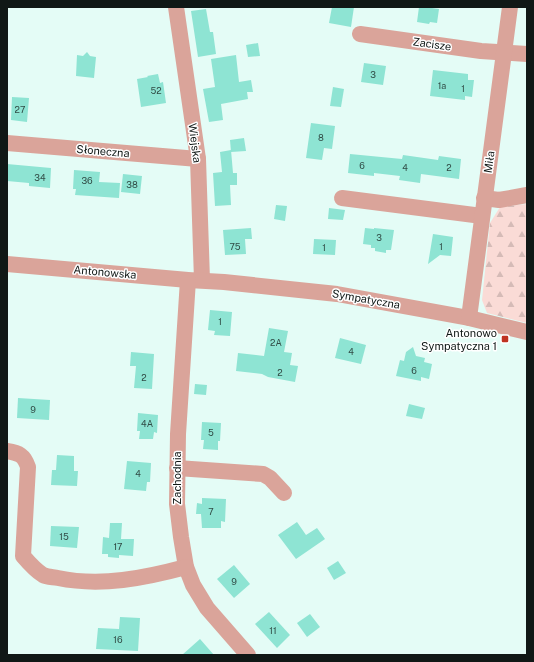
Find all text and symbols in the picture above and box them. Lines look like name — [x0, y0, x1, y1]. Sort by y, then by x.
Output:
street label: Zacisze — [412, 35, 452, 53]
house number: 3 — [370, 69, 376, 80]
house number: 1a — [438, 80, 446, 91]
house number: 1 — [461, 83, 465, 94]
house number: 52 — [150, 85, 162, 96]
house number: 27 — [15, 104, 25, 115]
street label: Wiejska — [187, 122, 203, 164]
house number: 8 — [318, 132, 324, 143]
street label: Słoneczna — [76, 143, 130, 159]
street label: Miła — [482, 150, 496, 174]
house number: 6 — [359, 160, 365, 171]
house number: 4 — [402, 162, 408, 173]
house number: 2 — [446, 162, 452, 173]
house number: 34 — [34, 172, 46, 183]
house number: 36 — [81, 175, 93, 186]
house number: 38 — [126, 179, 138, 190]
house number: 3 — [376, 232, 382, 243]
house number: 75 — [229, 241, 241, 252]
house number: 1 — [439, 241, 443, 252]
house number: 1 — [322, 242, 326, 253]
street label: Antonowska — [73, 263, 137, 281]
street label: Sympatyczna — [331, 287, 401, 311]
house number: 1 — [218, 316, 222, 327]
place label: Antonowo Sympatyczna 1 — [421, 327, 497, 352]
marker: Antonowo Sympatyczna 1 — [500, 334, 510, 344]
house number: 2A — [270, 337, 282, 348]
house number: 4 — [348, 346, 354, 357]
house number: 6 — [411, 365, 417, 376]
house number: 2 — [277, 367, 283, 378]
house number: 2 — [141, 372, 147, 383]
house number: 9 — [30, 404, 36, 415]
house number: 4A — [141, 418, 154, 429]
house number: 5 — [208, 427, 214, 438]
street label: Zachodnia — [171, 451, 183, 505]
house number: 4 — [135, 468, 141, 479]
house number: 7 — [208, 506, 214, 517]
house number: 15 — [59, 531, 69, 542]
house number: 17 — [113, 541, 123, 552]
house number: 9 — [231, 576, 237, 587]
house number: 11 — [269, 625, 277, 636]
house number: 16 — [113, 634, 123, 645]

